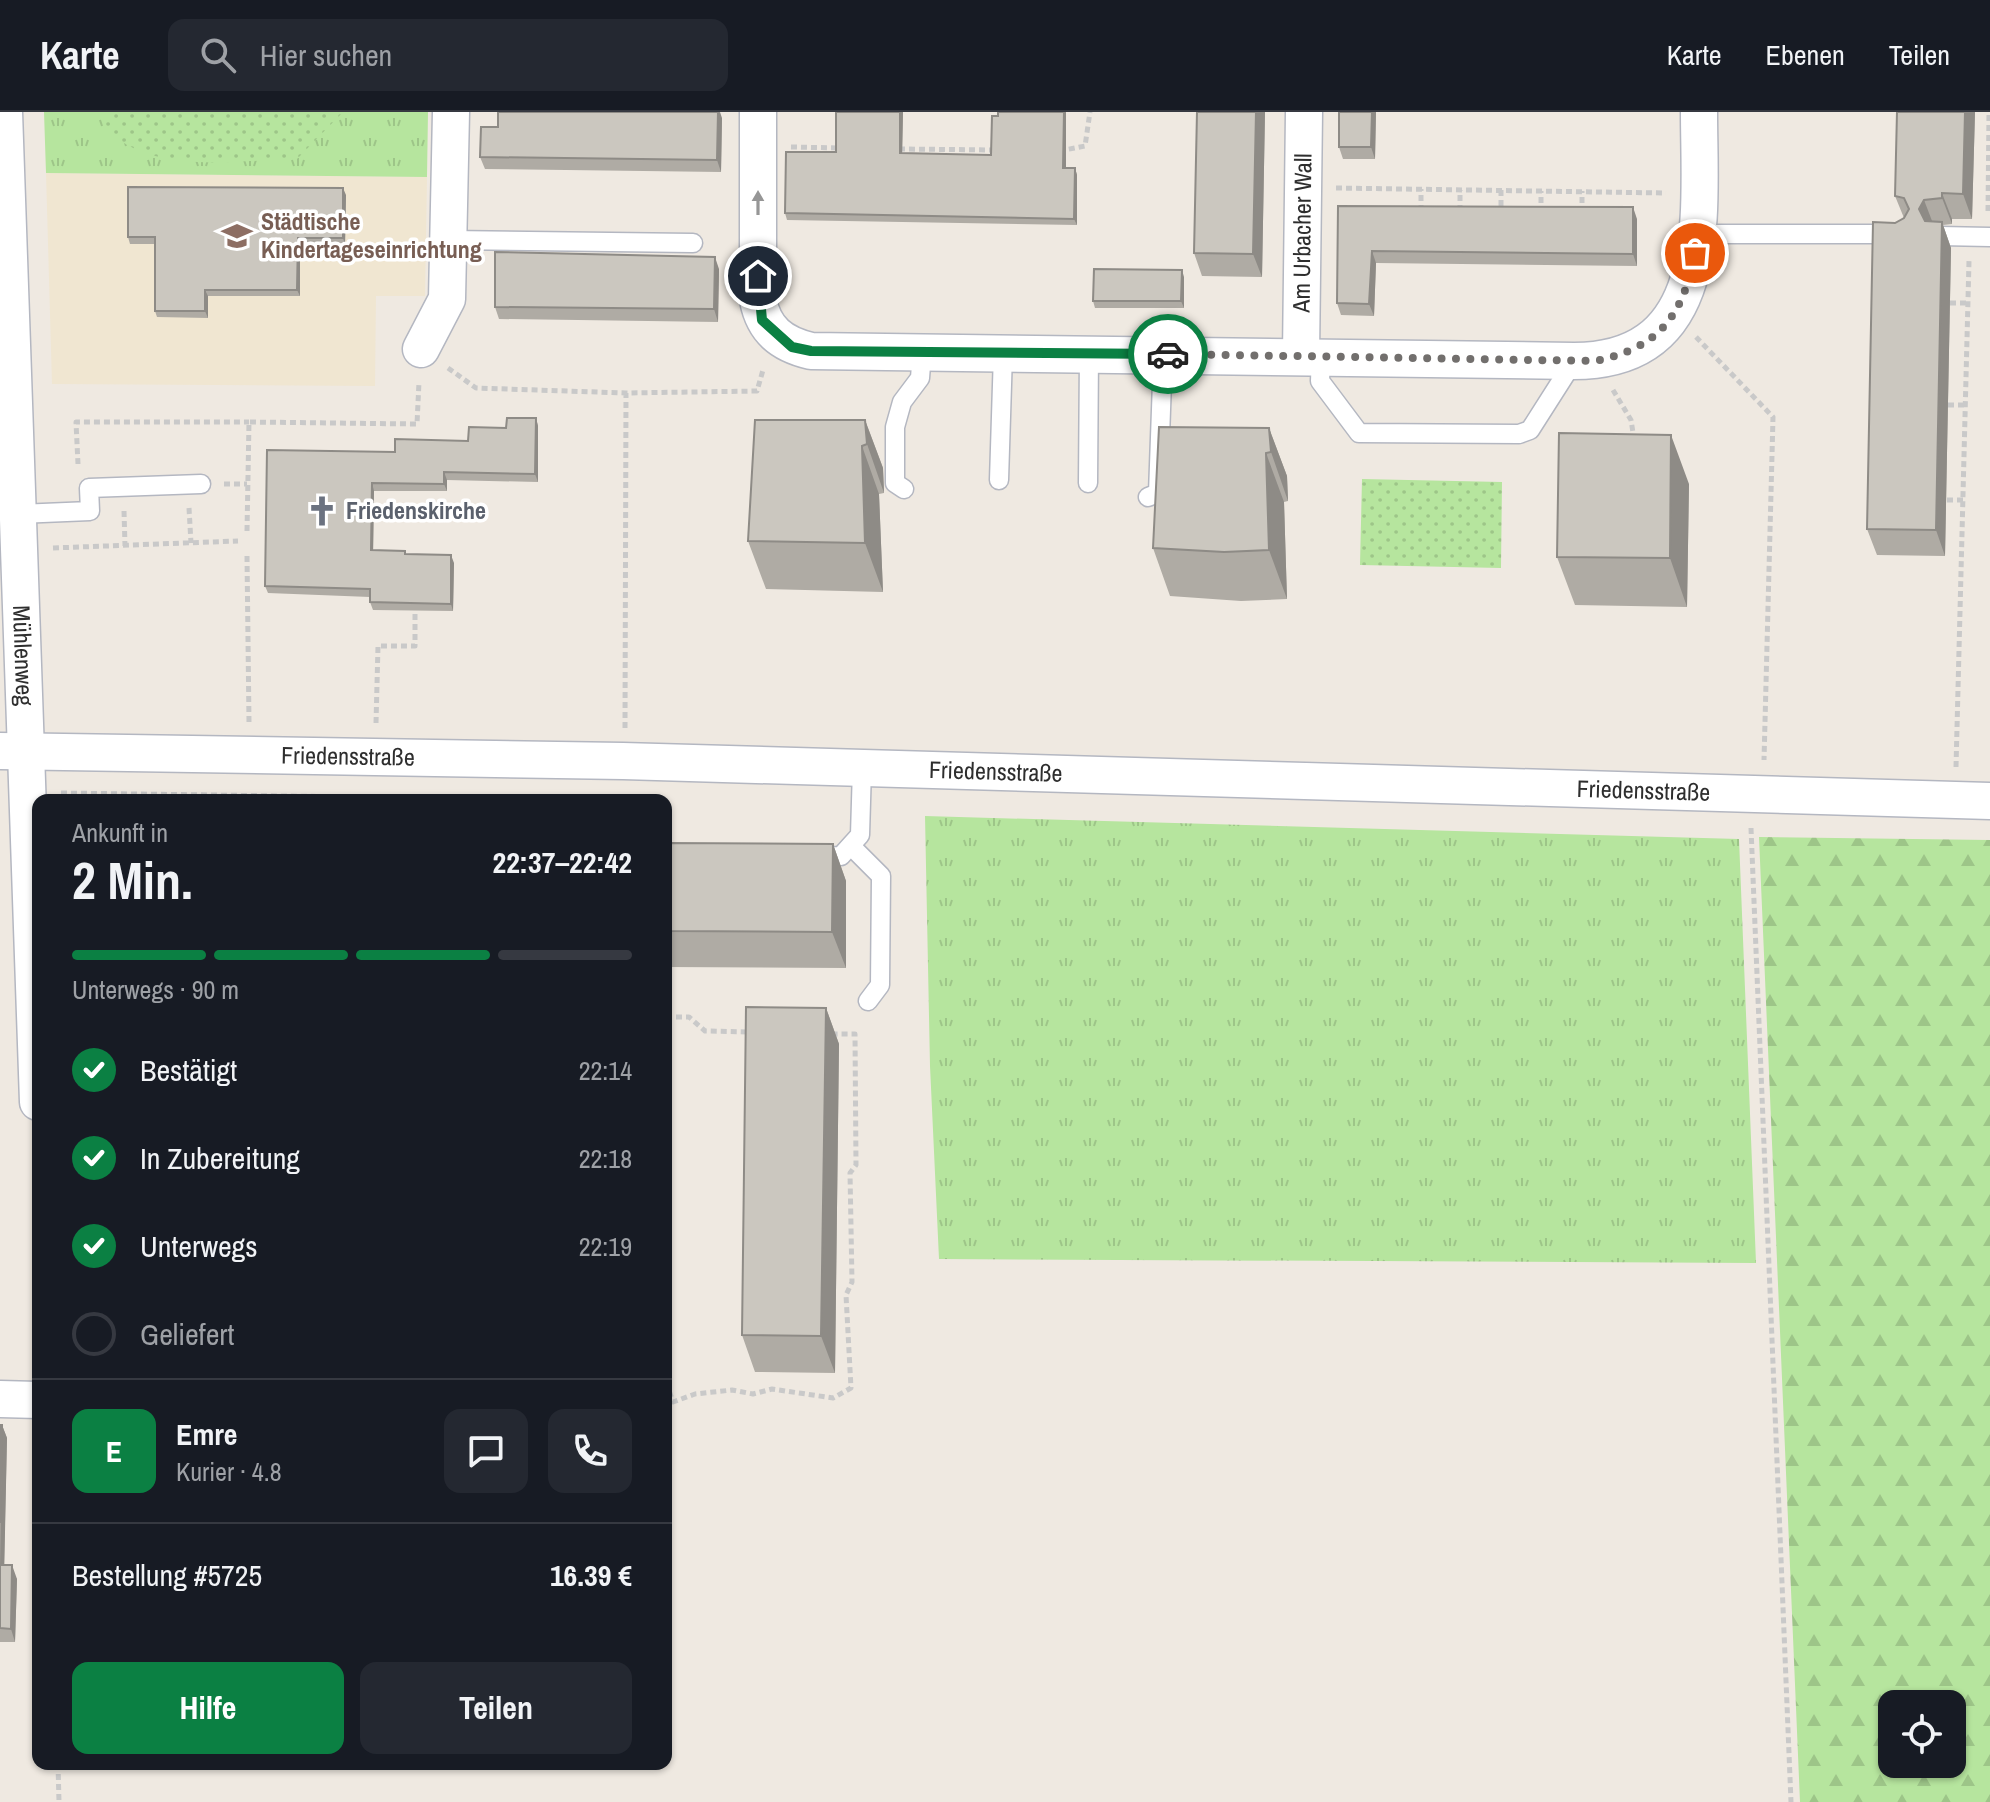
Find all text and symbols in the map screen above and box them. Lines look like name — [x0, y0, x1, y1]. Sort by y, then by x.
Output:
search box — [168, 19, 728, 91]
text: Karte — [40, 30, 120, 81]
icon: search — [196, 33, 240, 77]
text: Hier suchen — [260, 35, 392, 75]
text: Karte — [1667, 36, 1722, 74]
text: Ebenen — [1766, 36, 1845, 74]
text: Teilen — [1889, 36, 1950, 74]
street label: Am Urbacher Wall — [1285, 153, 1318, 314]
one-way arrow — [752, 190, 764, 215]
place label: Städtische Kindertageseinrichtung — [261, 205, 482, 265]
school or university icon: Städtische Kindertageseinrichtung — [220, 219, 254, 253]
pin — [1661, 219, 1729, 287]
icon: bag — [1673, 231, 1717, 275]
pin — [724, 242, 792, 310]
icon: home — [736, 254, 780, 298]
courier — [1128, 314, 1208, 394]
icon: car — [1146, 332, 1190, 376]
church icon: Friedenskirche — [305, 494, 339, 528]
place label: Friedenskirche — [346, 494, 486, 526]
street label: Mühlenweg — [6, 605, 41, 707]
street label: Friedensstraße — [281, 739, 415, 773]
street label: Friedensstraße — [929, 753, 1063, 789]
street label: Friedensstraße — [1576, 772, 1711, 808]
text: Ankunft in — [72, 815, 168, 850]
text: 22:37–22:42 — [493, 842, 632, 882]
text: 2 Min. — [72, 845, 193, 915]
text: Unterwegs · 90 m — [72, 972, 239, 1007]
icon: check — [72, 1048, 116, 1092]
text: Bestätigt — [140, 1050, 237, 1090]
text: 22:14 — [579, 1053, 632, 1088]
icon: check — [72, 1136, 116, 1180]
text: In Zubereitung — [140, 1138, 300, 1178]
text: 22:18 — [579, 1141, 632, 1176]
icon: check — [72, 1224, 116, 1268]
text: Unterwegs — [140, 1226, 258, 1266]
text: 22:19 — [579, 1229, 632, 1264]
text: Geliefert — [140, 1314, 234, 1354]
button: chat — [444, 1409, 528, 1493]
button: phone — [548, 1409, 632, 1493]
text: Emre — [176, 1414, 238, 1454]
text: E — [106, 1431, 122, 1471]
text: Kurier · 4.8 — [176, 1454, 281, 1489]
text: Bestellung #5725 — [72, 1555, 262, 1595]
text: 16.39 € — [550, 1555, 632, 1595]
button: Hilfe — [72, 1662, 344, 1754]
button: Teilen — [360, 1662, 632, 1754]
map controls — [1878, 1690, 1966, 1778]
button: locate — [1878, 1690, 1966, 1778]

